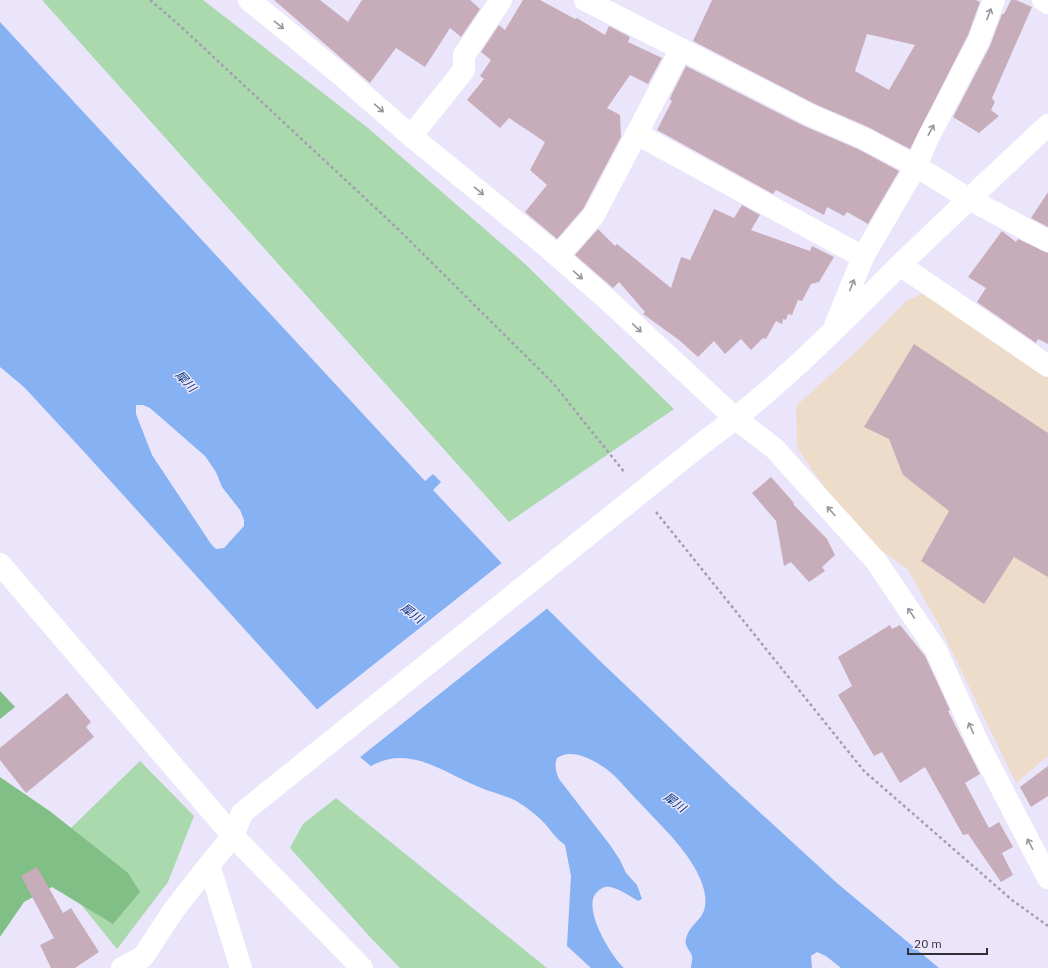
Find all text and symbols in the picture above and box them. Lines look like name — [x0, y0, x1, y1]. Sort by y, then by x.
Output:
one-way arrow — [985, 8, 993, 20]
one-way arrow — [274, 20, 285, 29]
one-way arrow — [374, 103, 384, 113]
one-way arrow — [928, 124, 936, 136]
one-way arrow — [474, 186, 484, 195]
one-way arrow — [573, 270, 584, 279]
one-way arrow — [848, 280, 856, 292]
one-way arrow — [632, 323, 642, 332]
water label: 犀川 — [172, 367, 201, 396]
one-way arrow — [826, 506, 836, 516]
water label: 犀川 — [398, 600, 428, 627]
one-way arrow — [907, 608, 915, 619]
one-way arrow — [967, 722, 974, 734]
water label: 犀川 — [661, 789, 691, 816]
one-way arrow — [1026, 838, 1033, 850]
scale bar — [908, 930, 987, 956]
text: 20 m — [914, 936, 942, 951]

